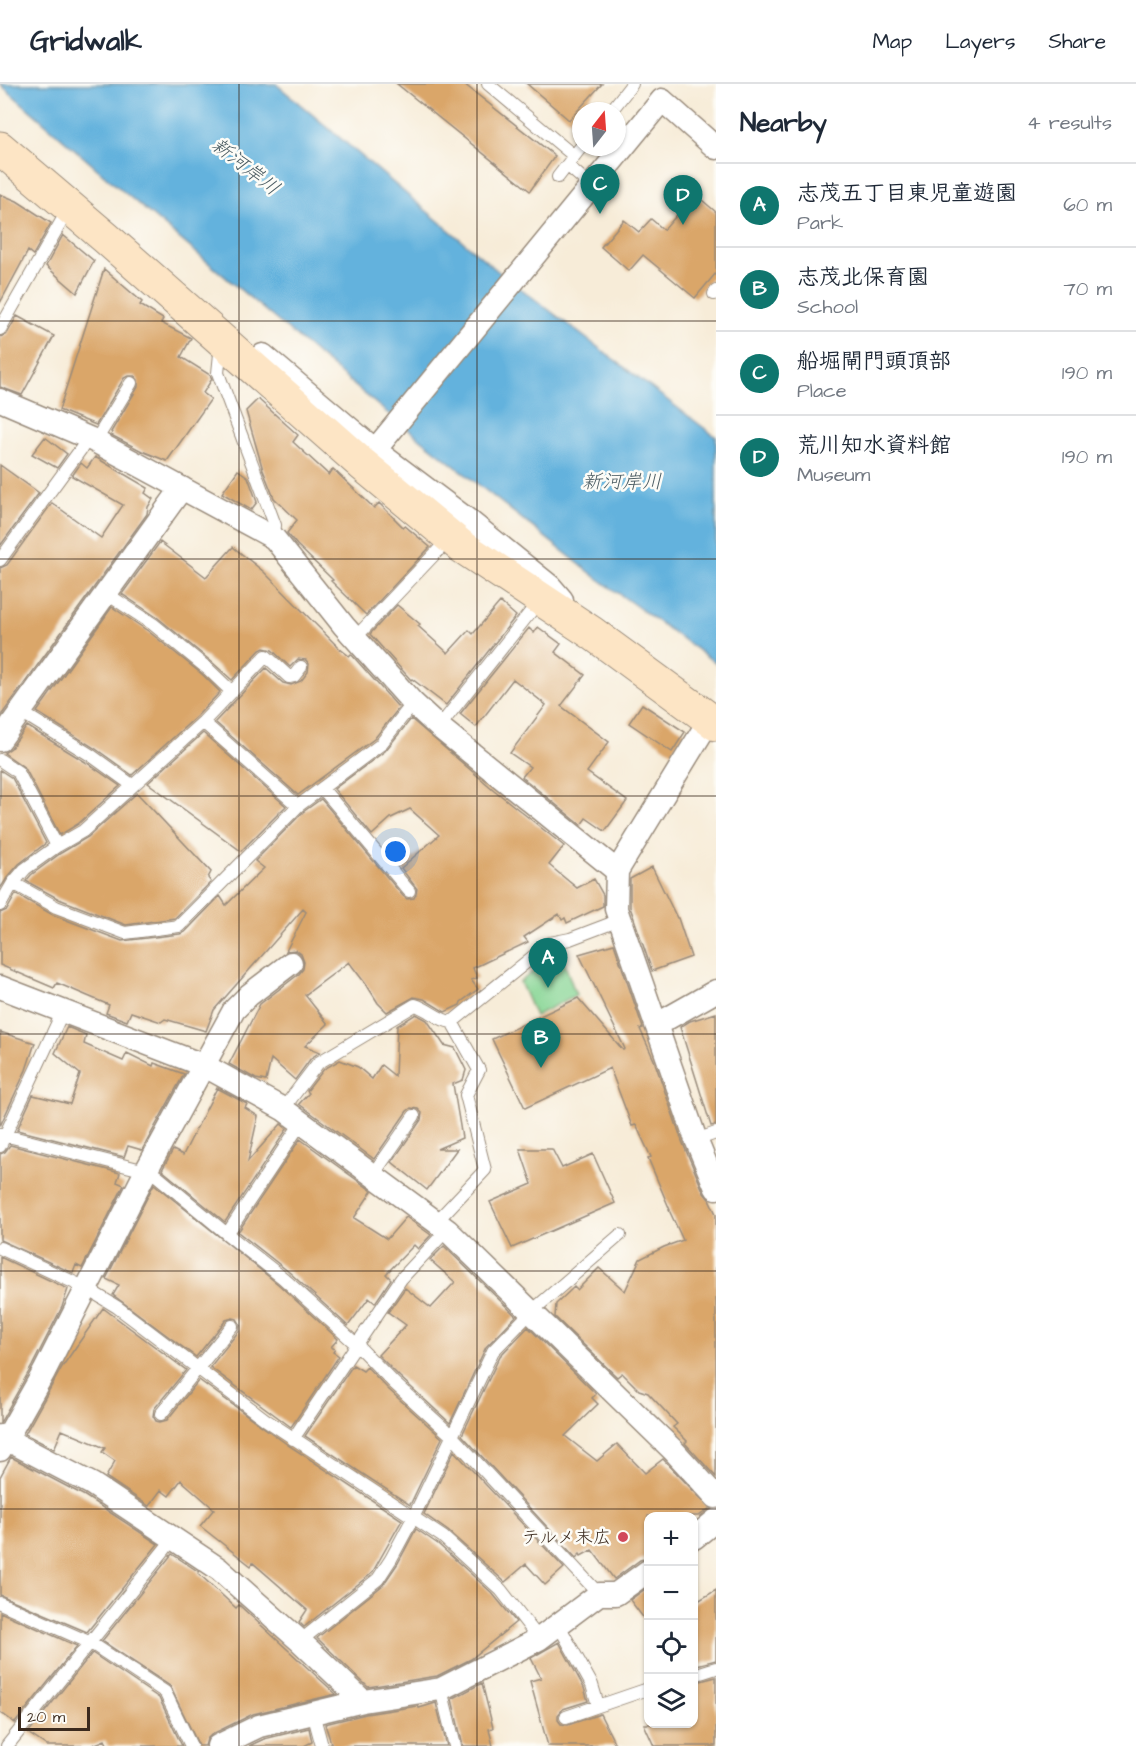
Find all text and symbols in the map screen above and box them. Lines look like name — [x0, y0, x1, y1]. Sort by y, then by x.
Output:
text: Gridwalk — [30, 22, 142, 61]
text: Map — [872, 27, 912, 56]
text: Layers — [945, 27, 1015, 56]
text: Share — [1048, 27, 1106, 56]
north arrow — [572, 102, 626, 156]
text: Nearby — [740, 105, 827, 141]
text: 4 results — [1027, 109, 1112, 137]
water label: 新河岸川 — [205, 131, 286, 202]
pin: C — [580, 164, 620, 214]
pin: D — [664, 176, 702, 225]
text: 志茂五丁目東児童遊園 — [797, 178, 1017, 209]
text: A — [753, 191, 766, 219]
text: 60 m — [1063, 191, 1112, 219]
text: Park — [797, 209, 843, 237]
text: 志茂北保育園 — [797, 262, 929, 293]
text: B — [752, 275, 767, 303]
text: 70 m — [1064, 275, 1112, 303]
text: School — [797, 293, 858, 321]
text: 船堀閘門頭頂部 — [797, 346, 951, 377]
text: C — [752, 359, 767, 387]
text: 190 m — [1062, 359, 1112, 387]
text: Place — [797, 377, 847, 405]
text: 荒川知水資料館 — [797, 430, 951, 461]
text: D — [753, 443, 766, 471]
text: 190 m — [1062, 443, 1112, 471]
text: Museum — [797, 461, 870, 489]
water label: 新河岸川 — [582, 468, 662, 496]
your location — [381, 837, 410, 866]
pin: A — [528, 938, 568, 988]
pin: B — [522, 1018, 560, 1068]
map controls — [644, 1512, 698, 1728]
button: + — [644, 1512, 698, 1566]
place label: テルメ末広 — [522, 1525, 611, 1550]
marker: テルメ末広 — [616, 1530, 630, 1544]
button: − — [644, 1566, 698, 1620]
button: locate — [644, 1620, 698, 1674]
button: layers — [644, 1674, 698, 1728]
scale bar — [18, 1704, 90, 1732]
text: 20 m — [27, 1706, 65, 1728]

